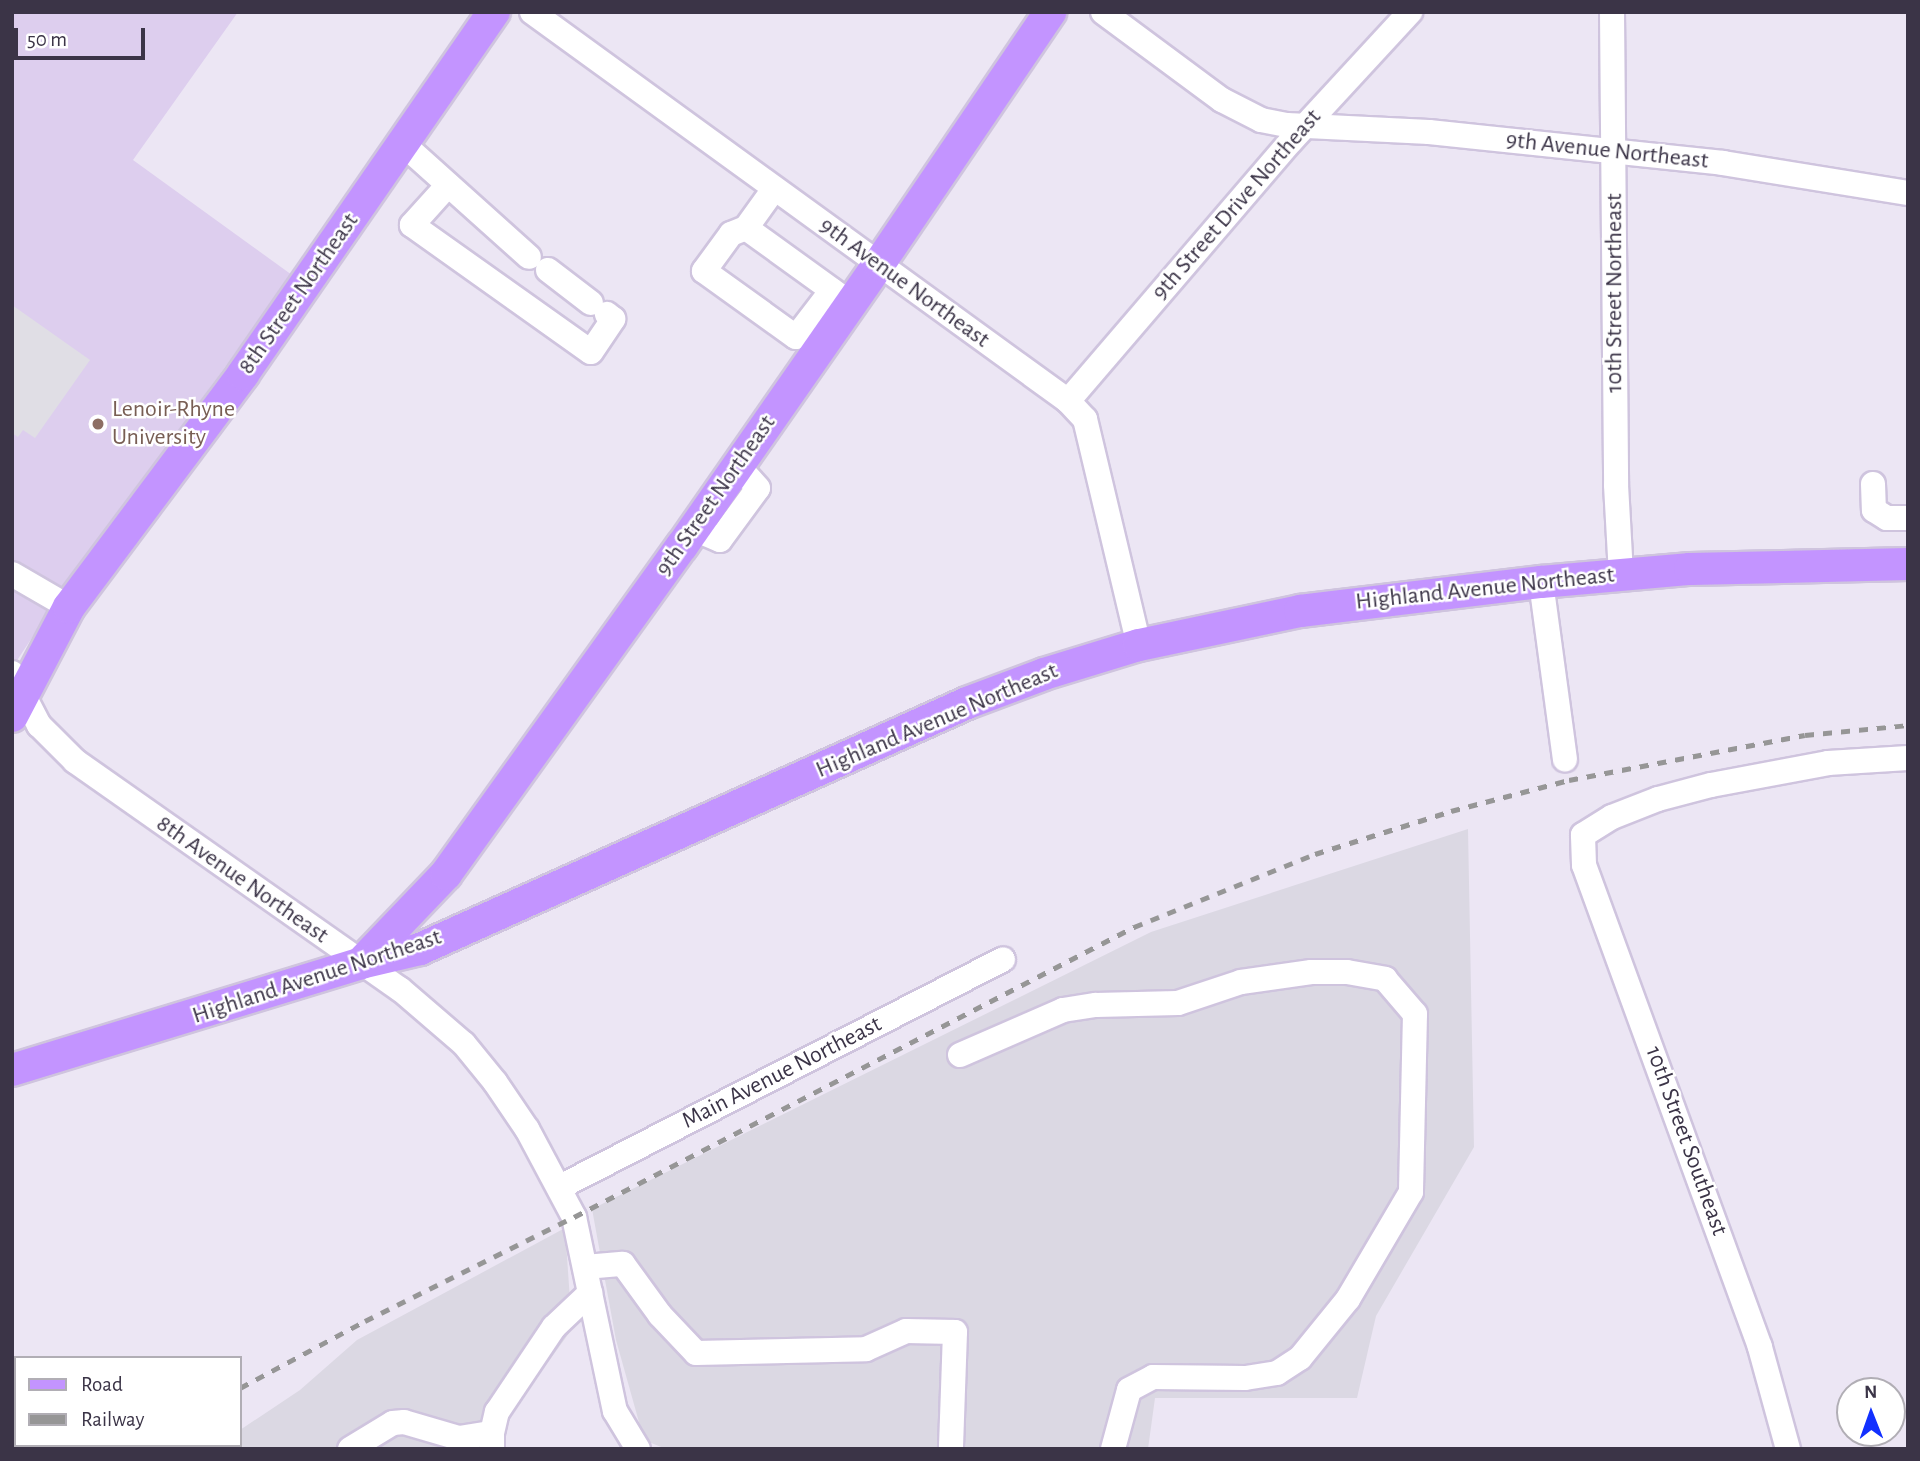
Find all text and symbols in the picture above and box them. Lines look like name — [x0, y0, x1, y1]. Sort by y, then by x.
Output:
scale bar — [18, 14, 149, 58]
text: 50 m — [27, 29, 67, 50]
street label: 9th Street Drive Northeast — [1146, 104, 1328, 306]
street label: 9th Avenue Northeast — [1504, 126, 1710, 176]
street label: 10th Street Northeast — [1601, 193, 1629, 393]
street label: 8th Street Northeast — [233, 208, 365, 380]
street label: 9th Avenue Northeast — [813, 212, 995, 354]
place label: Lenoir-Rhyne University — [112, 396, 235, 452]
street label: 9th Street Northeast — [650, 410, 782, 582]
marker: Lenoir-Rhyne University — [90, 416, 106, 432]
street label: Highland Avenue Northeast — [1354, 561, 1616, 617]
street label: Highland Avenue Northeast — [812, 657, 1062, 785]
street label: 8th Avenue Northeast — [150, 810, 334, 950]
street label: Highland Avenue Northeast — [189, 923, 445, 1031]
street label: Main Avenue Northeast — [678, 1010, 886, 1136]
street label: 10th Street Southeast — [1638, 1042, 1734, 1240]
legend — [14, 1356, 242, 1447]
text: Road — [81, 1374, 123, 1395]
north arrow — [1836, 1377, 1906, 1447]
text: N — [1864, 1383, 1877, 1402]
text: Railway — [81, 1409, 144, 1430]

